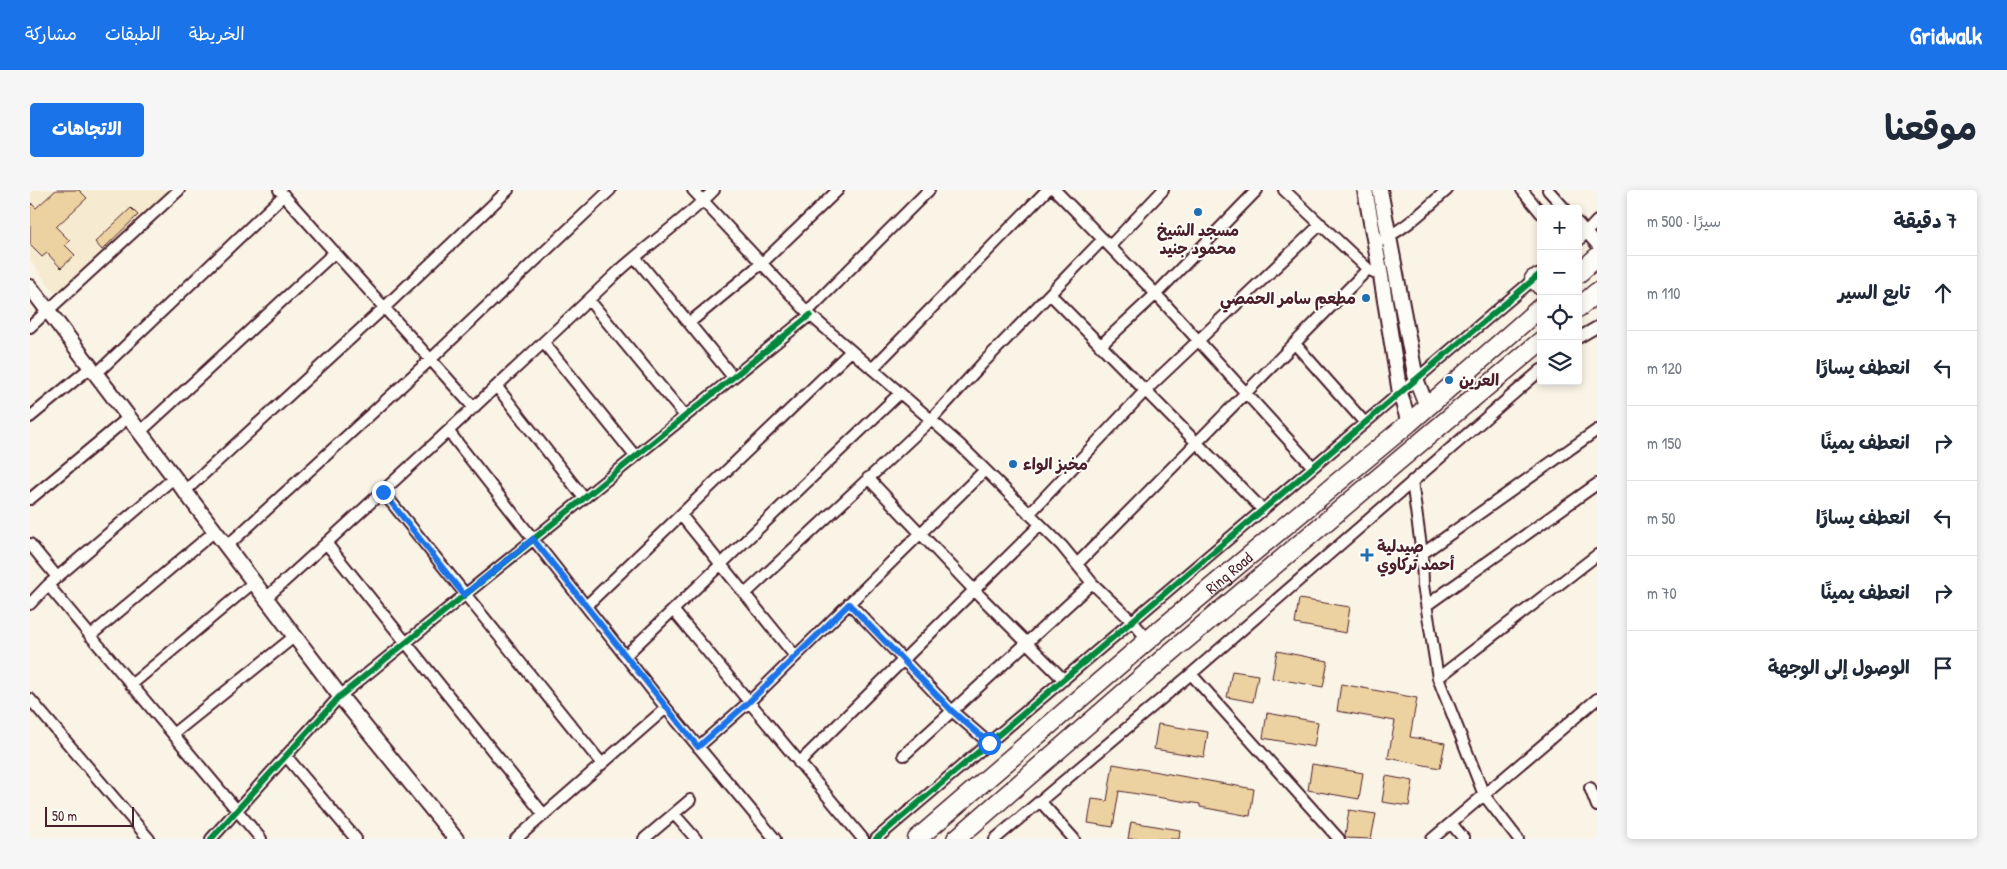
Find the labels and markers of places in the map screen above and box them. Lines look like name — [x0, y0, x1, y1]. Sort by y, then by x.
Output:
marker: مسجد الشيخ محمود جنيد — [1192, 206, 1204, 218]
place label: مسجد الشيخ محمود جنيد — [1157, 219, 1239, 259]
place label: مطعم سامر الحمصي — [1220, 287, 1356, 313]
marker: مطعم سامر الحمصي — [1360, 292, 1372, 304]
place label: العرين — [1459, 369, 1499, 391]
marker: العرين — [1443, 374, 1455, 386]
place label: مخبز الواء — [1023, 453, 1088, 475]
marker: مخبز الواء — [1007, 458, 1019, 470]
place label: صيدلية أحمد تركاوي — [1377, 535, 1455, 577]
marker: صيدلية أحمد تركاوي — [1361, 549, 1373, 561]

